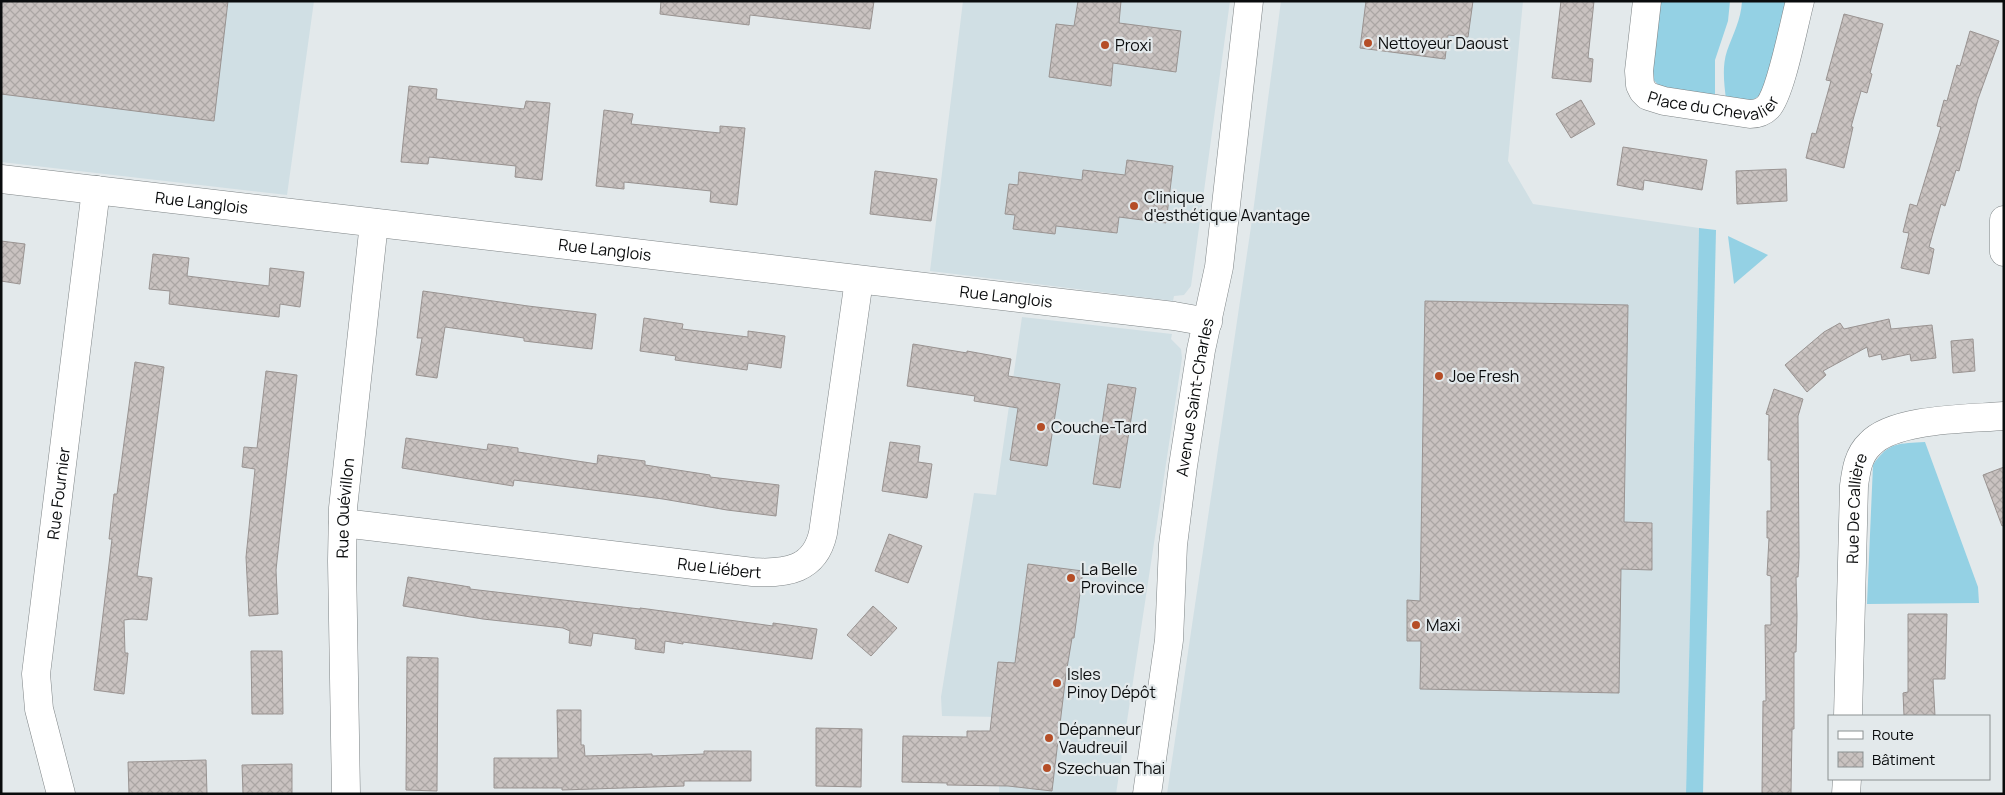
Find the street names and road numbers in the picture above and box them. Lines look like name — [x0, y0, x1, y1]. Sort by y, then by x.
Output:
street label: Place du Chevalier — [1642, 79, 1778, 101]
street label: Rue Langlois — [154, 186, 249, 219]
street label: Rue Langlois — [557, 233, 653, 266]
street label: Rue Langlois — [958, 280, 1054, 313]
street label: Avenue Saint-Charles — [1171, 316, 1219, 478]
street label: Rue Fournier — [42, 446, 75, 541]
street label: Rue De Callière — [1841, 449, 1872, 564]
street label: Rue Quévillon — [331, 457, 359, 559]
street label: Rue Liébert — [676, 552, 762, 583]

